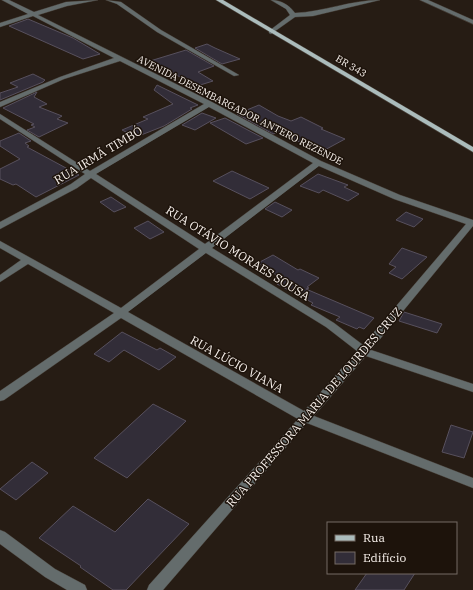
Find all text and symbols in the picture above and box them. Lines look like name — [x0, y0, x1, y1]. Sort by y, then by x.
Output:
street label: AVENIDA DESEMBARGADOR ANTERO REZENDE — [135, 52, 345, 168]
street label: BR 343 — [333, 52, 369, 80]
street label: RUA IRMÃ TIMBÓ — [51, 123, 145, 187]
street label: RUA OTÁVIO MORAES SOUSA — [163, 202, 313, 304]
street label: RUA PROFESSORA MARIA DE LOURDES CRUZ — [223, 304, 405, 510]
street label: RUA LÚCIO VIANA — [188, 332, 287, 396]
legend — [327, 522, 457, 574]
text: Rua — [363, 530, 385, 545]
text: Edifício — [363, 550, 407, 565]

